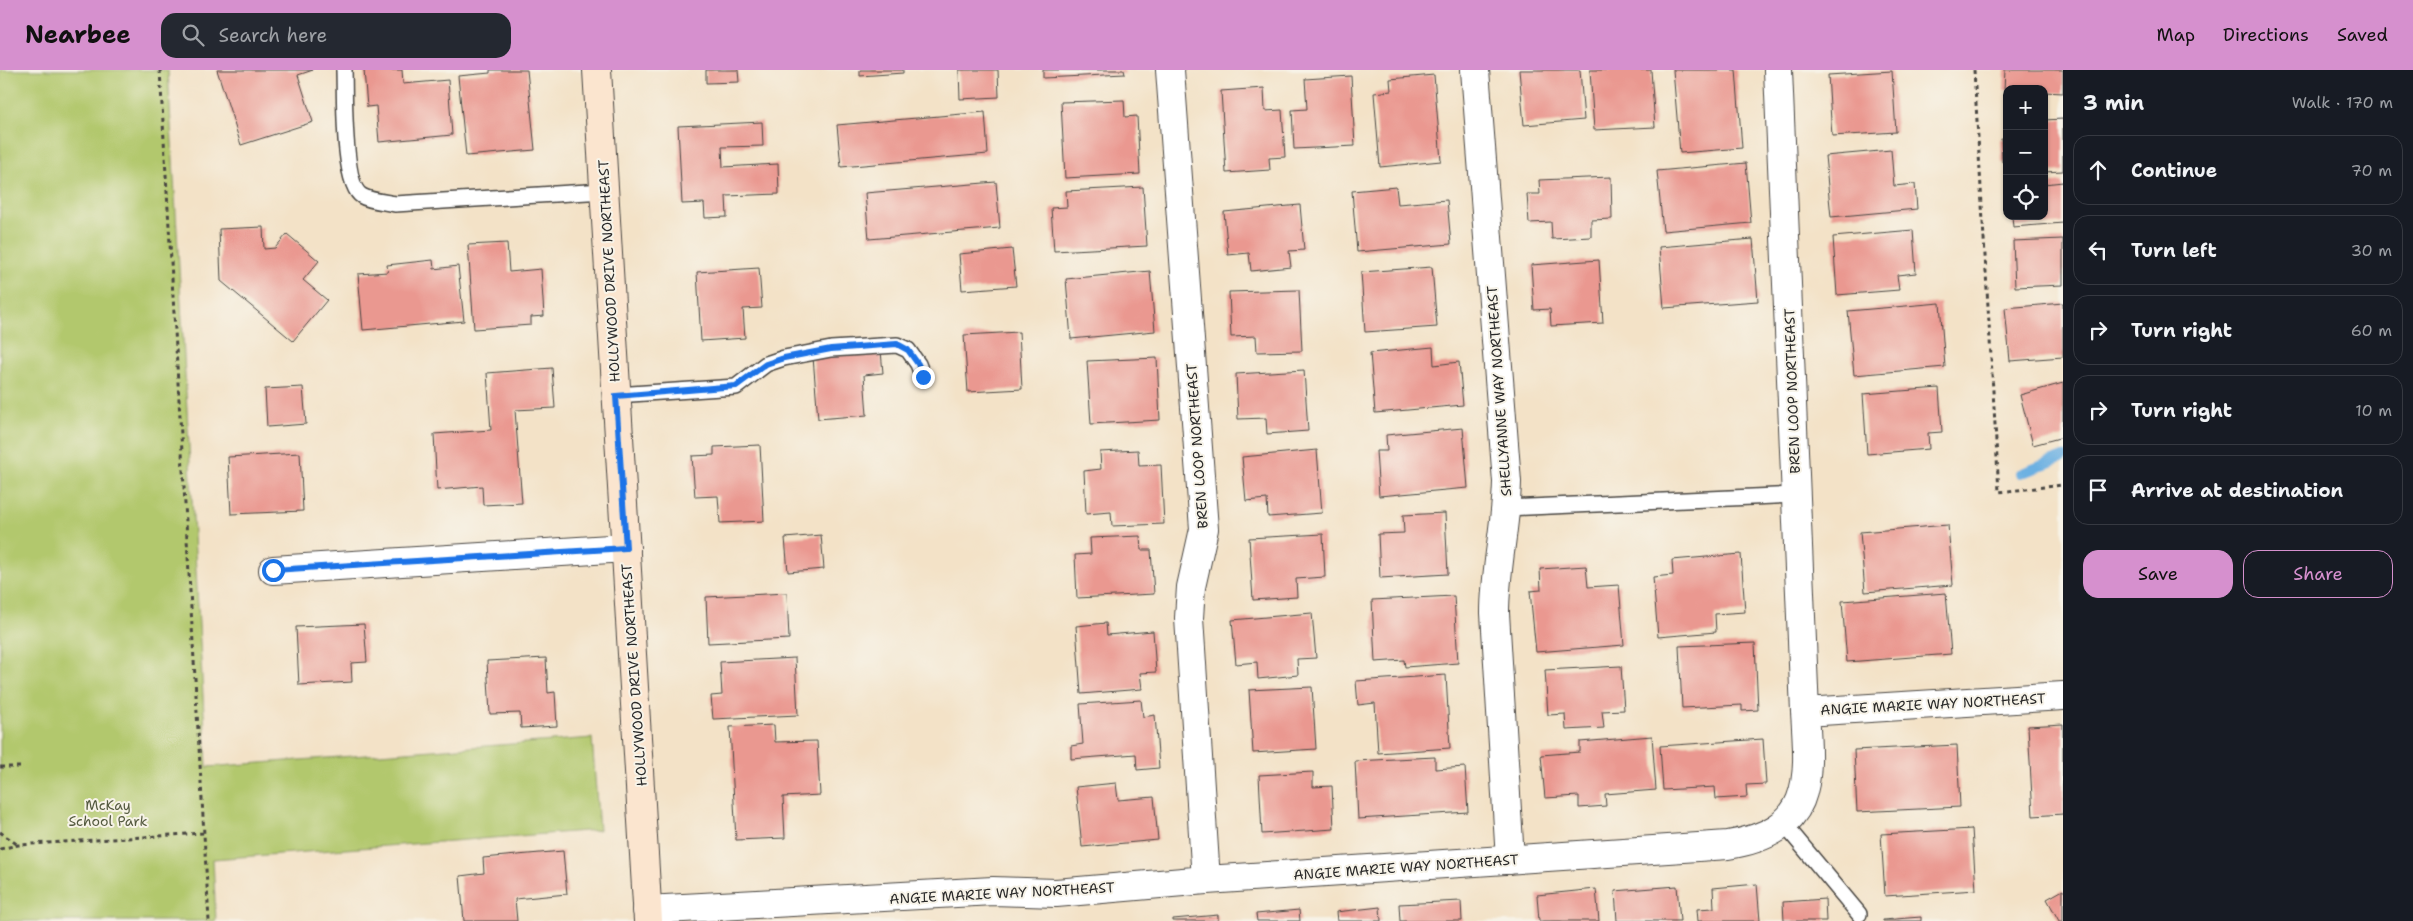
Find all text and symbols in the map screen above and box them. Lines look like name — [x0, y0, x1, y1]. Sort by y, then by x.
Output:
search box — [161, 13, 511, 58]
text: Nearbee — [25, 19, 131, 51]
icon: search — [179, 21, 207, 49]
text: Search here — [219, 23, 327, 48]
text: Map — [2157, 23, 2195, 47]
text: Directions — [2223, 23, 2309, 47]
text: Saved — [2337, 23, 2388, 47]
map controls — [2003, 85, 2048, 220]
button: + — [2003, 85, 2048, 130]
text: 3 min — [2083, 89, 2144, 117]
text: Walk · 170 m — [2292, 92, 2393, 113]
button: − — [2003, 130, 2048, 175]
icon: ahead — [2084, 156, 2112, 184]
text: Continue — [2131, 158, 2217, 183]
street label: HOLLYWOOD DRIVE NORTHEAST — [594, 159, 624, 383]
text: 70 m — [2351, 160, 2392, 181]
button: locate — [2003, 175, 2048, 220]
icon: left — [2084, 236, 2112, 264]
text: Turn left — [2131, 238, 2217, 263]
text: 30 m — [2351, 240, 2392, 261]
street label: SHELLYANNE WAY NORTHEAST — [1483, 285, 1515, 497]
street label: BREN LOOP NORTHEAST — [1780, 308, 1804, 474]
icon: right — [2084, 316, 2112, 344]
text: Turn right — [2131, 318, 2232, 343]
text: 60 m — [2351, 320, 2392, 341]
street label: BREN LOOP NORTHEAST — [1182, 362, 1212, 529]
route end — [912, 366, 935, 389]
icon: right — [2084, 396, 2112, 424]
text: Turn right — [2131, 398, 2232, 423]
text: 10 m — [2355, 400, 2392, 421]
icon: arrive — [2084, 476, 2112, 504]
text: Arrive at destination — [2131, 478, 2343, 503]
button: Save — [2083, 550, 2233, 598]
button: Share — [2243, 550, 2393, 598]
route start — [262, 559, 285, 582]
street label: HOLLYWOOD DRIVE NORTHEAST — [617, 563, 651, 787]
street label: ANGIE MARIE WAY NORTHEAST — [1820, 689, 2047, 719]
park label: McKay School Park — [69, 796, 147, 830]
street label: ANGIE MARIE WAY NORTHEAST — [1293, 850, 1520, 884]
street label: ANGIE MARIE WAY NORTHEAST — [889, 878, 1116, 908]

